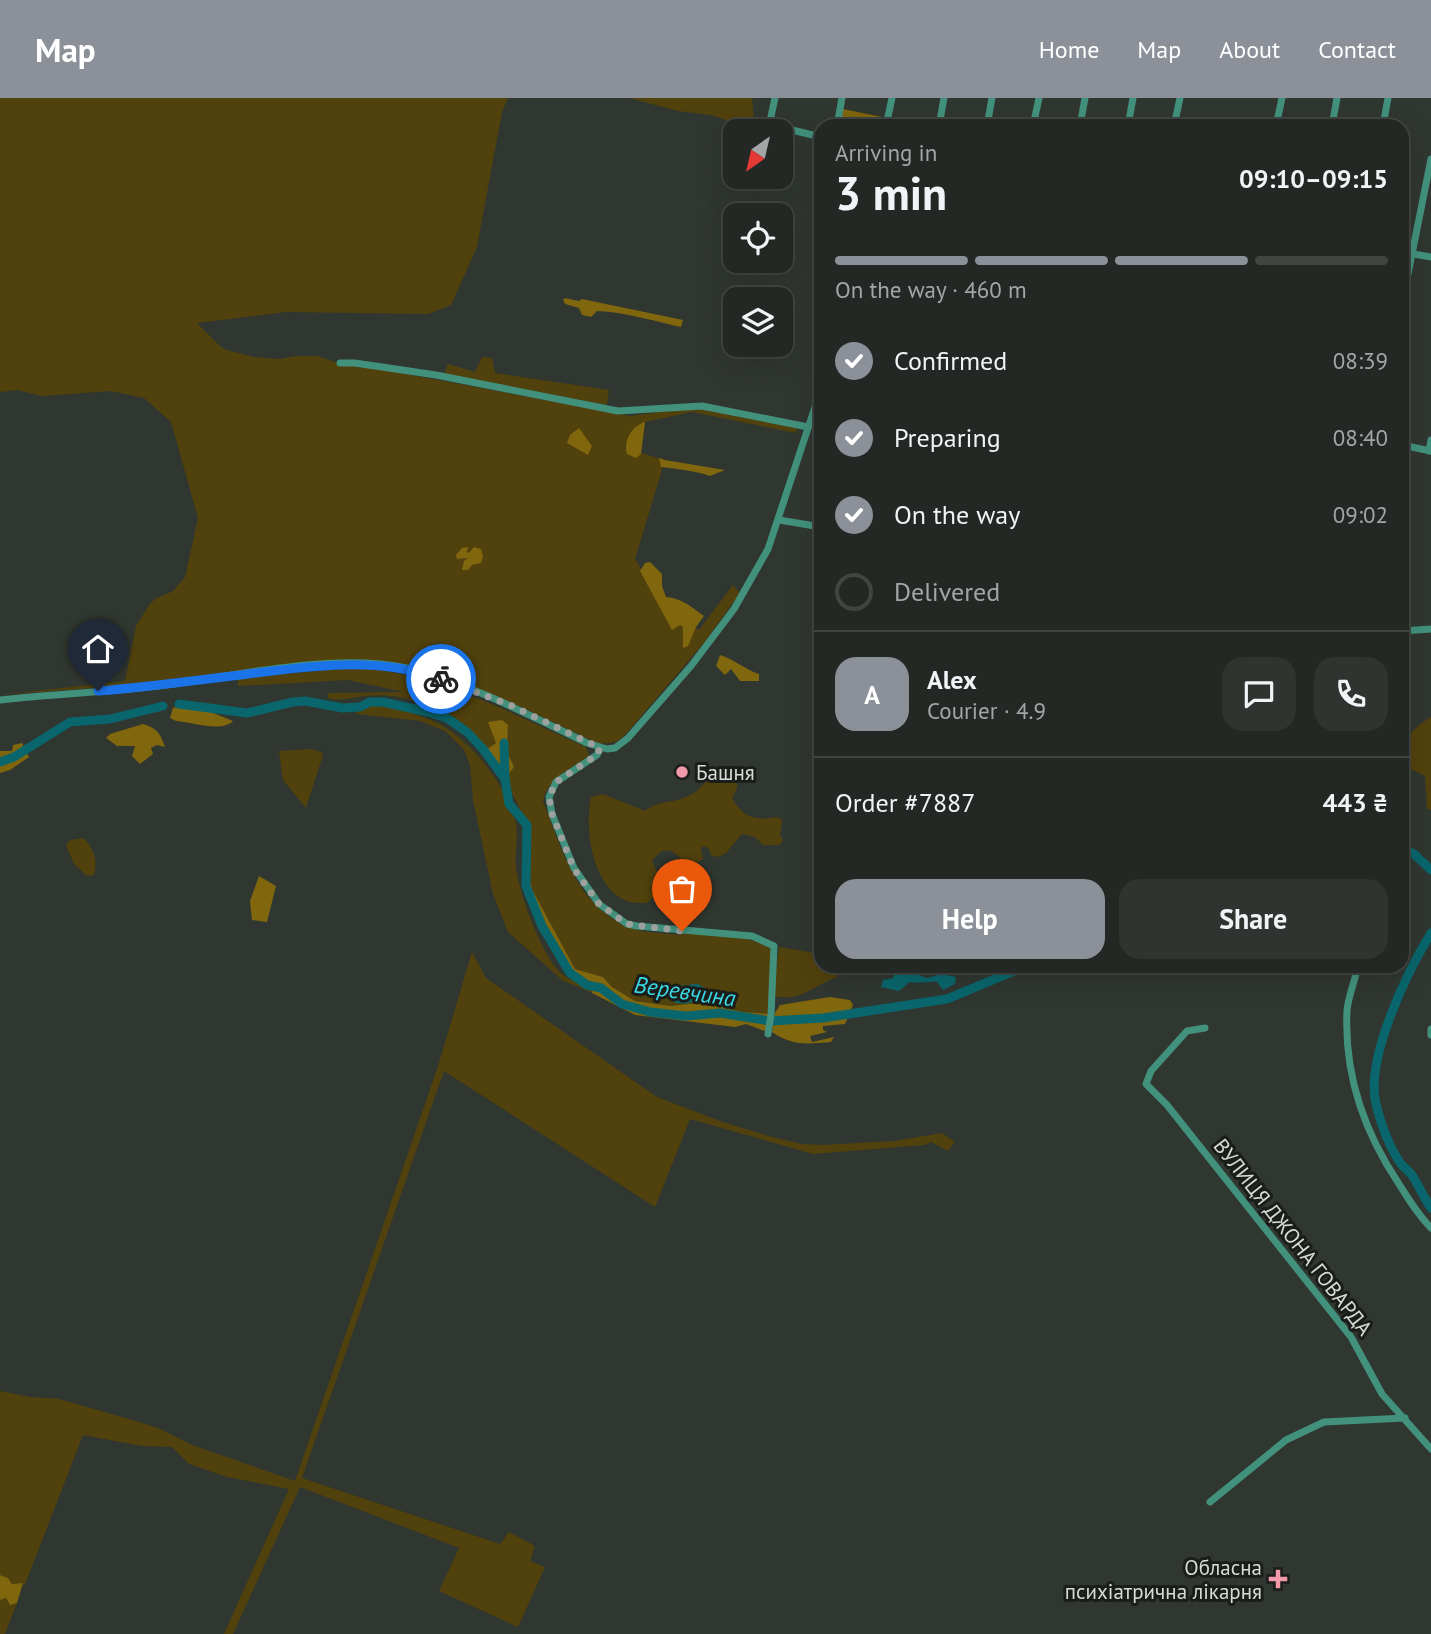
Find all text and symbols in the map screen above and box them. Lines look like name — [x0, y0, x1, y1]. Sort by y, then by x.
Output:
text: Map — [35, 28, 96, 71]
text: Home — [1039, 34, 1099, 65]
text: Map — [1137, 34, 1181, 65]
text: About — [1219, 34, 1280, 65]
text: Contact — [1318, 34, 1396, 65]
north arrow — [723, 119, 793, 189]
map controls — [723, 119, 793, 357]
text: Arriving in — [835, 138, 937, 167]
text: 09:10–09:15 — [1239, 162, 1388, 195]
text: 3 min — [835, 163, 947, 223]
button: locate — [723, 203, 793, 273]
text: On the way · 460 m — [835, 275, 1027, 304]
button: layers — [723, 287, 793, 357]
icon: check — [835, 342, 873, 380]
text: Confirmed — [894, 344, 1007, 377]
text: 08:39 — [1333, 346, 1388, 375]
icon: check — [835, 419, 873, 457]
text: Preparing — [894, 421, 1001, 454]
text: 08:40 — [1333, 423, 1388, 452]
icon: check — [835, 496, 873, 534]
text: On the way — [894, 498, 1020, 531]
text: 09:02 — [1333, 500, 1388, 529]
text: Delivered — [894, 575, 1000, 608]
pin — [68, 619, 128, 691]
icon: home — [79, 630, 117, 668]
courier — [406, 644, 476, 714]
button: chat — [1222, 657, 1296, 731]
button: phone — [1314, 657, 1388, 731]
icon: bike — [422, 660, 460, 698]
text: Alex — [927, 663, 977, 696]
text: A — [864, 678, 880, 711]
text: Courier · 4.9 — [927, 696, 1046, 725]
place label: Башня — [696, 759, 755, 786]
marker: Башня — [674, 764, 690, 780]
text: Order #7887 — [835, 786, 975, 819]
text: 443 ₴ — [1322, 786, 1388, 819]
pin — [652, 859, 712, 931]
icon: bag — [663, 870, 701, 908]
button: Help — [835, 879, 1105, 959]
button: Share — [1119, 879, 1388, 959]
water label: Веревчина — [632, 970, 738, 1012]
street label: ВУЛИЦЯ ДЖОНА ГОВАРДА — [1208, 1133, 1379, 1341]
place label: Обласна психіатрична лікарня — [1065, 1554, 1262, 1605]
marker: Обласна психіатрична лікарня — [1268, 1569, 1288, 1589]

